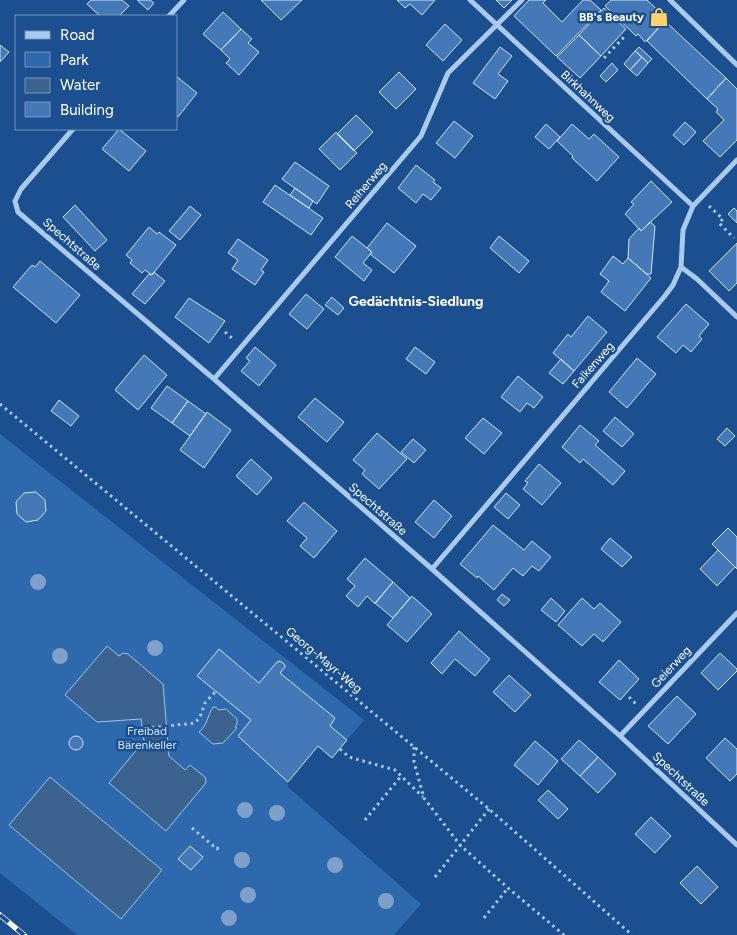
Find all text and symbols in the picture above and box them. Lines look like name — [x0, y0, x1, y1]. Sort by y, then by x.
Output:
shop icon: BB's Beauty — [648, 6, 670, 28]
place label: BB's Beauty — [579, 10, 644, 24]
legend — [15, 15, 178, 130]
text: Road — [60, 26, 95, 44]
text: Park — [60, 51, 89, 69]
street label: Birkhahnweg — [558, 67, 618, 125]
text: Water — [60, 76, 100, 94]
text: Building — [60, 101, 114, 119]
street label: Reiherweg — [342, 159, 390, 211]
street label: Spechtstraße — [40, 215, 104, 273]
district label: Gedächtnis-Siedlung — [348, 293, 484, 310]
street label: Falkenweg — [569, 339, 617, 391]
street label: Spechtstraße — [346, 480, 410, 538]
street label: Georg-Mayr-Weg — [283, 624, 365, 696]
street label: Geierweg — [648, 643, 694, 691]
park label: Freibad Bärenkeller — [118, 724, 176, 752]
street label: Spechtstraße — [650, 749, 713, 809]

